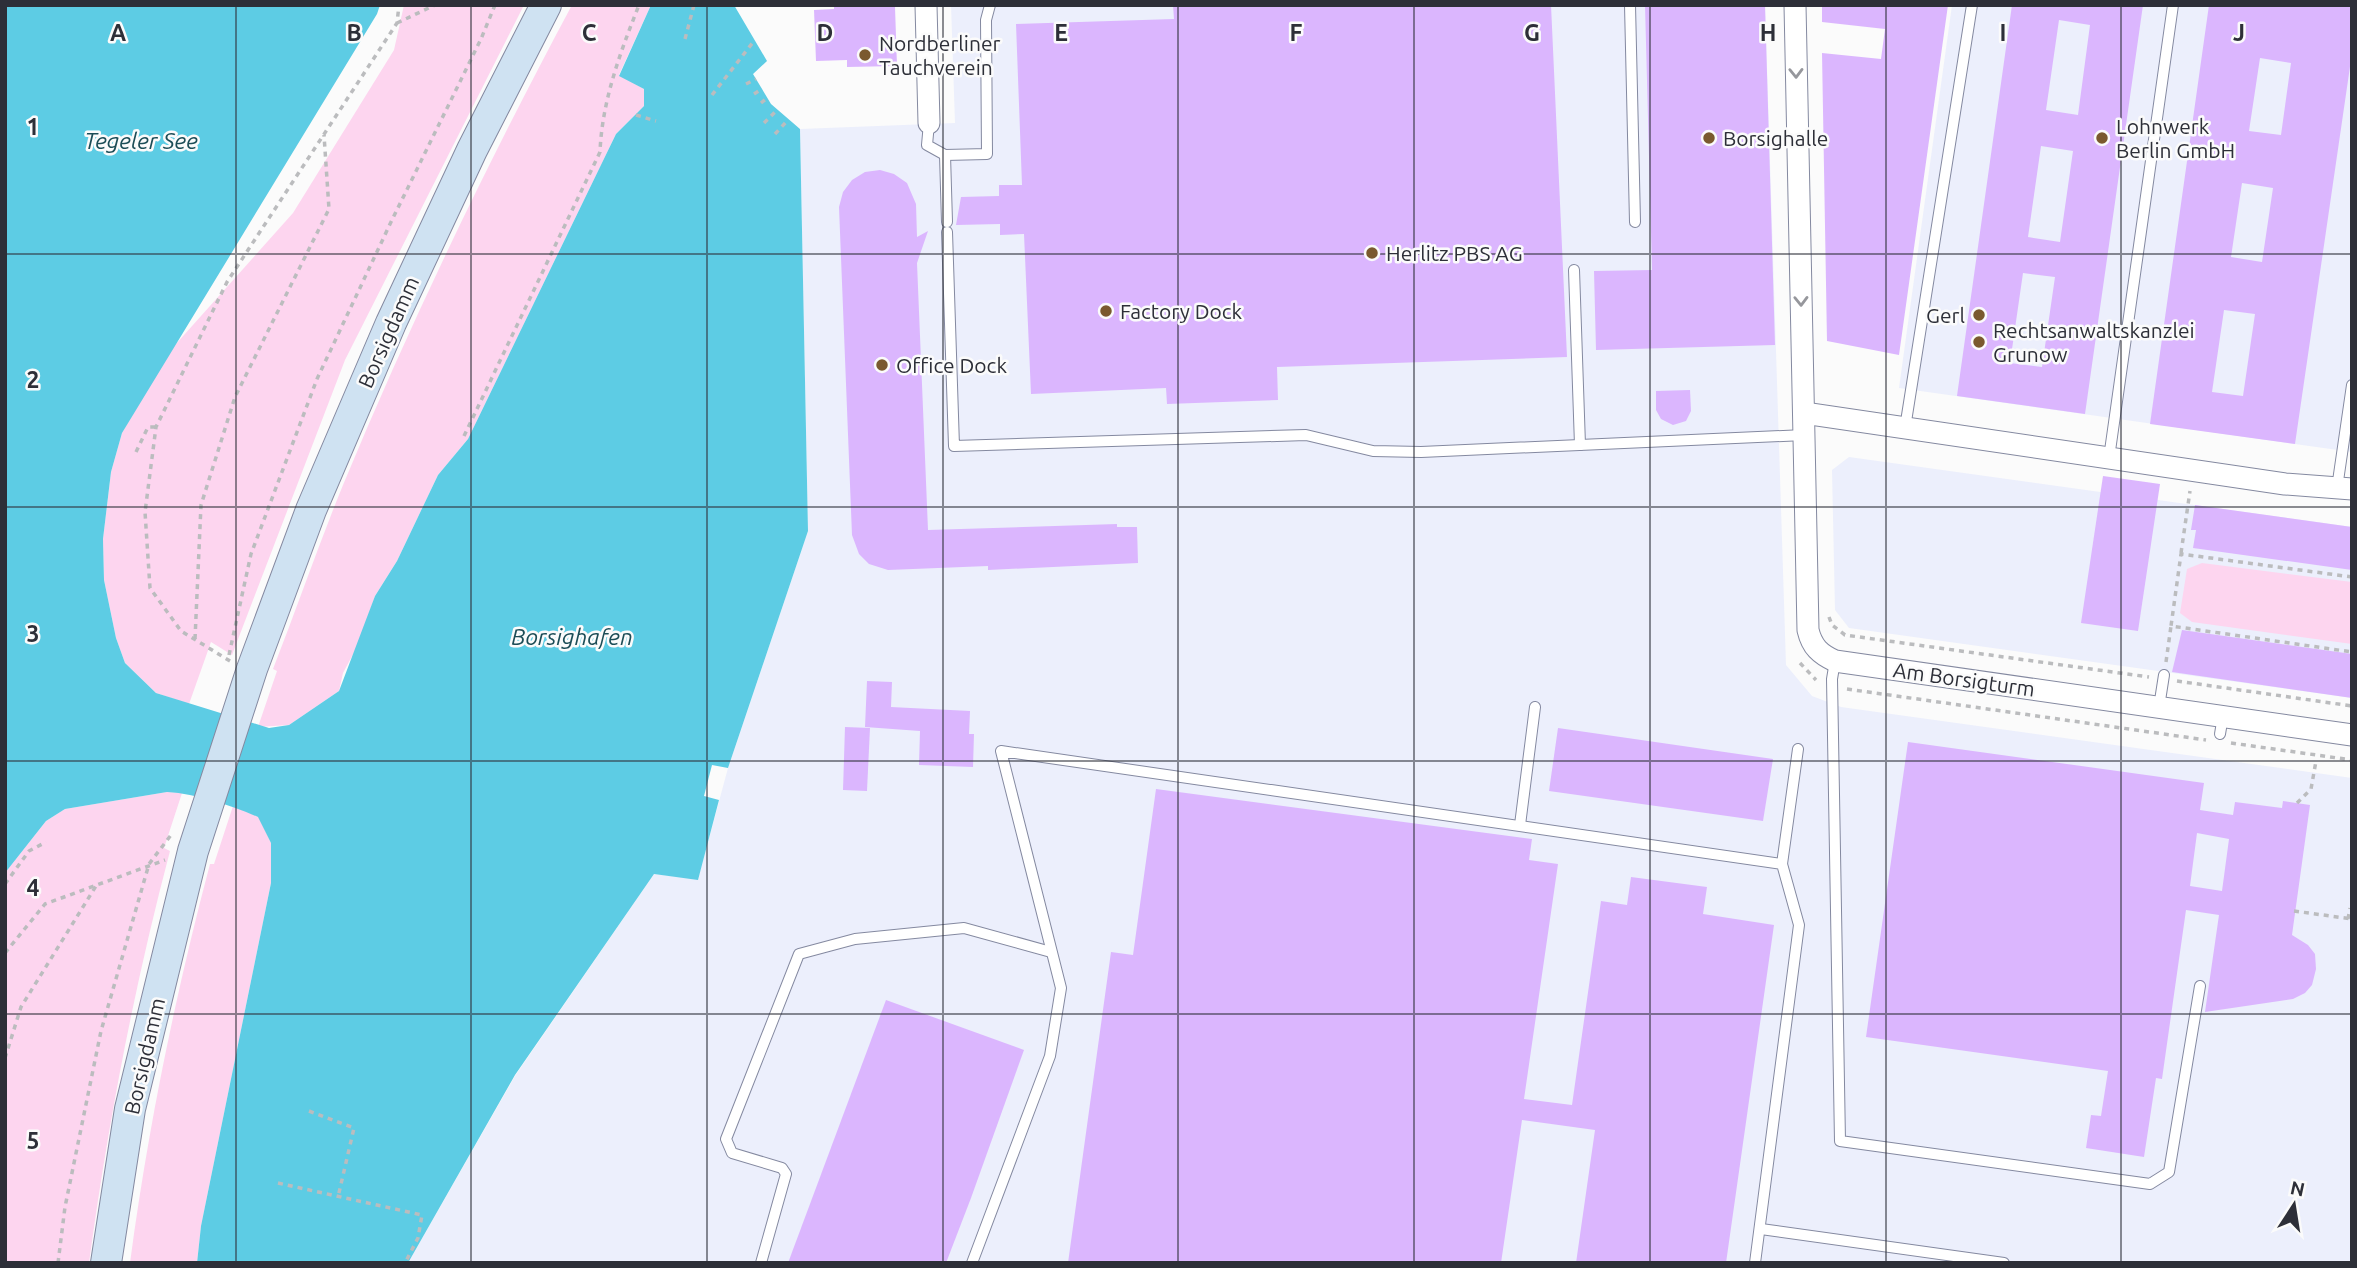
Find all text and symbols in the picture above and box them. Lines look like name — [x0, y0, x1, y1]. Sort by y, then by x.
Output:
text: A — [110, 20, 126, 45]
text: B — [346, 20, 362, 45]
text: C — [582, 20, 597, 45]
text: D — [817, 20, 833, 45]
text: E — [1054, 20, 1068, 45]
text: F — [1290, 20, 1303, 45]
text: G — [1524, 20, 1540, 45]
text: H — [1760, 20, 1776, 45]
text: I — [2000, 20, 2006, 45]
text: J — [2233, 20, 2245, 45]
place label: Nordberliner Tauchverein — [879, 31, 1001, 79]
marker: Nordberliner Tauchverein — [857, 47, 873, 63]
one-way arrow — [1789, 68, 1804, 79]
text: 1 — [27, 114, 39, 139]
place label: Lohnwerk Berlin GmbH — [2116, 114, 2235, 162]
place label: Borsighalle — [1723, 126, 1828, 150]
water label: Tegeler See — [84, 128, 198, 153]
marker: Borsighalle — [1701, 130, 1717, 146]
marker: Lohnwerk Berlin GmbH — [2094, 130, 2110, 146]
place label: Herlitz PBS AG — [1386, 241, 1523, 265]
marker: Herlitz PBS AG — [1364, 245, 1380, 261]
street label: Borsigdamm — [353, 273, 423, 391]
one-way arrow — [1794, 296, 1809, 307]
place label: Factory Dock — [1120, 299, 1243, 323]
marker: Factory Dock — [1098, 303, 1114, 319]
place label: Gerl — [1926, 303, 1965, 327]
marker: Gerl — [1971, 307, 1987, 323]
place label: Rechtsanwaltskanzlei Grunow — [1993, 318, 2195, 366]
marker: Rechtsanwaltskanzlei Grunow — [1971, 334, 1987, 350]
place label: Office Dock — [896, 353, 1007, 377]
marker: Office Dock — [874, 357, 890, 373]
text: 2 — [27, 367, 39, 392]
text: 3 — [27, 621, 39, 646]
water label: Borsighafen — [511, 624, 633, 650]
street label: Am Borsigturm — [1892, 657, 2036, 701]
text: 4 — [27, 875, 40, 900]
street label: Borsigdamm — [119, 995, 169, 1117]
text: 5 — [27, 1128, 39, 1153]
north arrow — [2259, 1170, 2329, 1240]
text: N — [2288, 1176, 2307, 1201]

